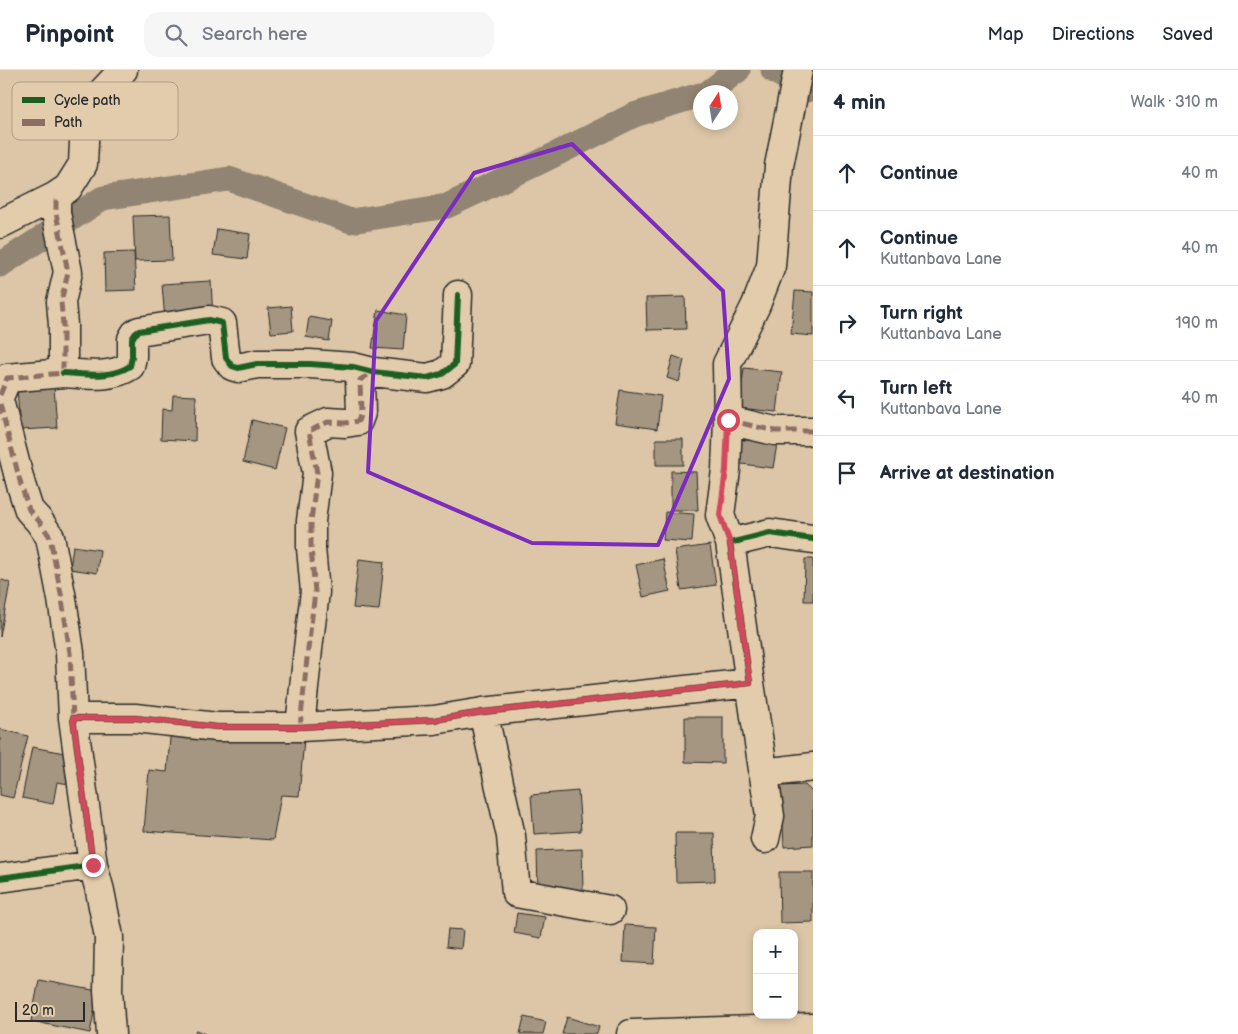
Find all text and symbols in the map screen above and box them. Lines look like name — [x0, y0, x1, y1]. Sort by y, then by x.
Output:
search box — [144, 12, 494, 57]
text: Pinpoint — [25, 20, 114, 49]
icon: search — [162, 21, 190, 49]
text: Search here — [202, 23, 307, 46]
text: Map — [988, 24, 1024, 45]
text: Directions — [1052, 24, 1134, 45]
text: Saved — [1162, 24, 1213, 45]
legend — [12, 82, 178, 140]
north arrow — [693, 85, 738, 130]
text: 4 min — [833, 90, 886, 115]
text: Cycle path — [54, 92, 121, 109]
text: Walk · 310 m — [1130, 93, 1218, 112]
text: Path — [54, 114, 82, 131]
icon: ahead — [833, 159, 861, 187]
text: Continue — [880, 162, 958, 185]
text: 40 m — [1181, 164, 1218, 183]
text: Continue — [880, 227, 958, 250]
icon: ahead — [833, 234, 861, 262]
text: 40 m — [1181, 239, 1218, 258]
text: Kuttanbava Lane — [880, 250, 1002, 269]
text: Turn right — [880, 302, 963, 325]
icon: right — [833, 309, 861, 337]
text: 190 m — [1176, 314, 1218, 333]
text: Kuttanbava Lane — [880, 325, 1002, 344]
text: Turn left — [880, 377, 952, 400]
icon: left — [833, 384, 861, 412]
text: 40 m — [1181, 389, 1218, 408]
text: Kuttanbava Lane — [880, 400, 1002, 419]
route start — [717, 409, 740, 432]
icon: arrive — [833, 459, 861, 487]
text: Arrive at destination — [880, 462, 1055, 485]
route end — [82, 854, 105, 877]
map controls — [753, 929, 798, 1019]
button: + — [753, 929, 798, 974]
button: − — [753, 974, 798, 1019]
scale bar — [15, 999, 85, 1022]
text: 20 m — [22, 1002, 54, 1019]

